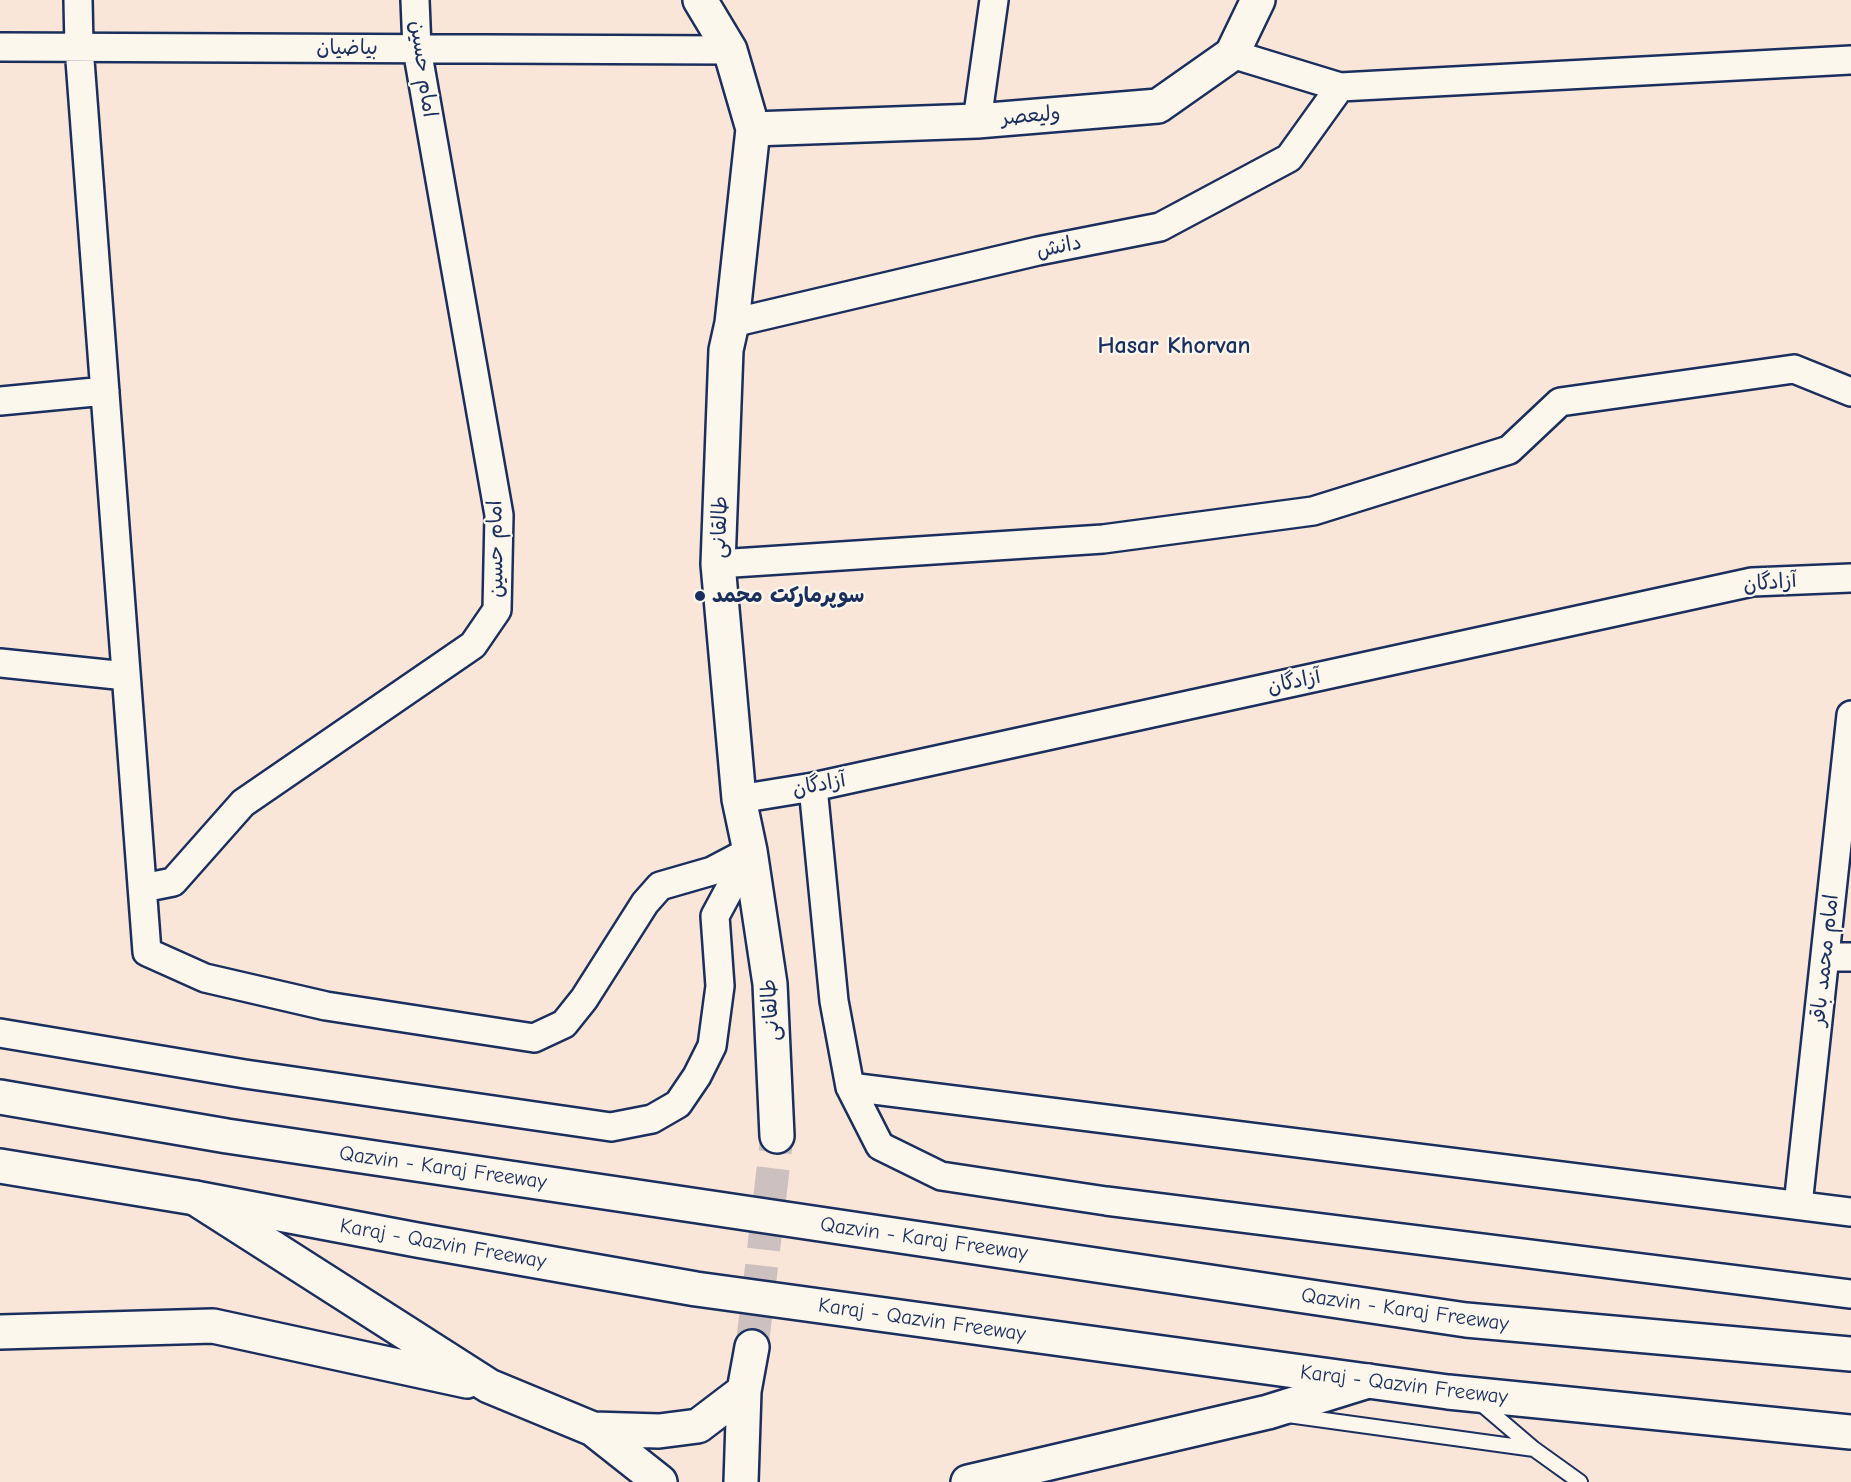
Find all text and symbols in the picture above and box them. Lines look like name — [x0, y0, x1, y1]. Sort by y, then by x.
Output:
street label: امام حسین — [404, 19, 442, 119]
street label: بیاضیان — [316, 35, 378, 61]
street label: ولیعصر — [1000, 101, 1062, 131]
street label: دانش — [1034, 230, 1084, 264]
district label: Hasar Khorvan — [1097, 332, 1251, 360]
street label: طالقانی — [706, 495, 734, 559]
street label: امام حسین — [483, 500, 509, 598]
street label: آزادگان — [1742, 568, 1798, 598]
place label: سوپرمارکت محمد — [712, 583, 864, 609]
marker: سوپرمارکت محمد — [693, 589, 707, 603]
street label: آزادگان — [1265, 664, 1323, 700]
street label: آزادگان — [790, 768, 848, 802]
street label: امام محمد باقر — [1806, 893, 1844, 1027]
street label: طالقانی — [756, 978, 786, 1042]
street label: Qazvin - Karaj Freeway — [338, 1141, 548, 1195]
street label: Qazvin - Karaj Freeway — [819, 1212, 1029, 1266]
street label: Karaj - Qazvin Freeway — [338, 1213, 548, 1275]
street label: Qazvin - Karaj Freeway — [1300, 1283, 1510, 1337]
street label: Karaj - Qazvin Freeway — [817, 1293, 1027, 1347]
street label: Karaj - Qazvin Freeway — [1299, 1360, 1509, 1410]

